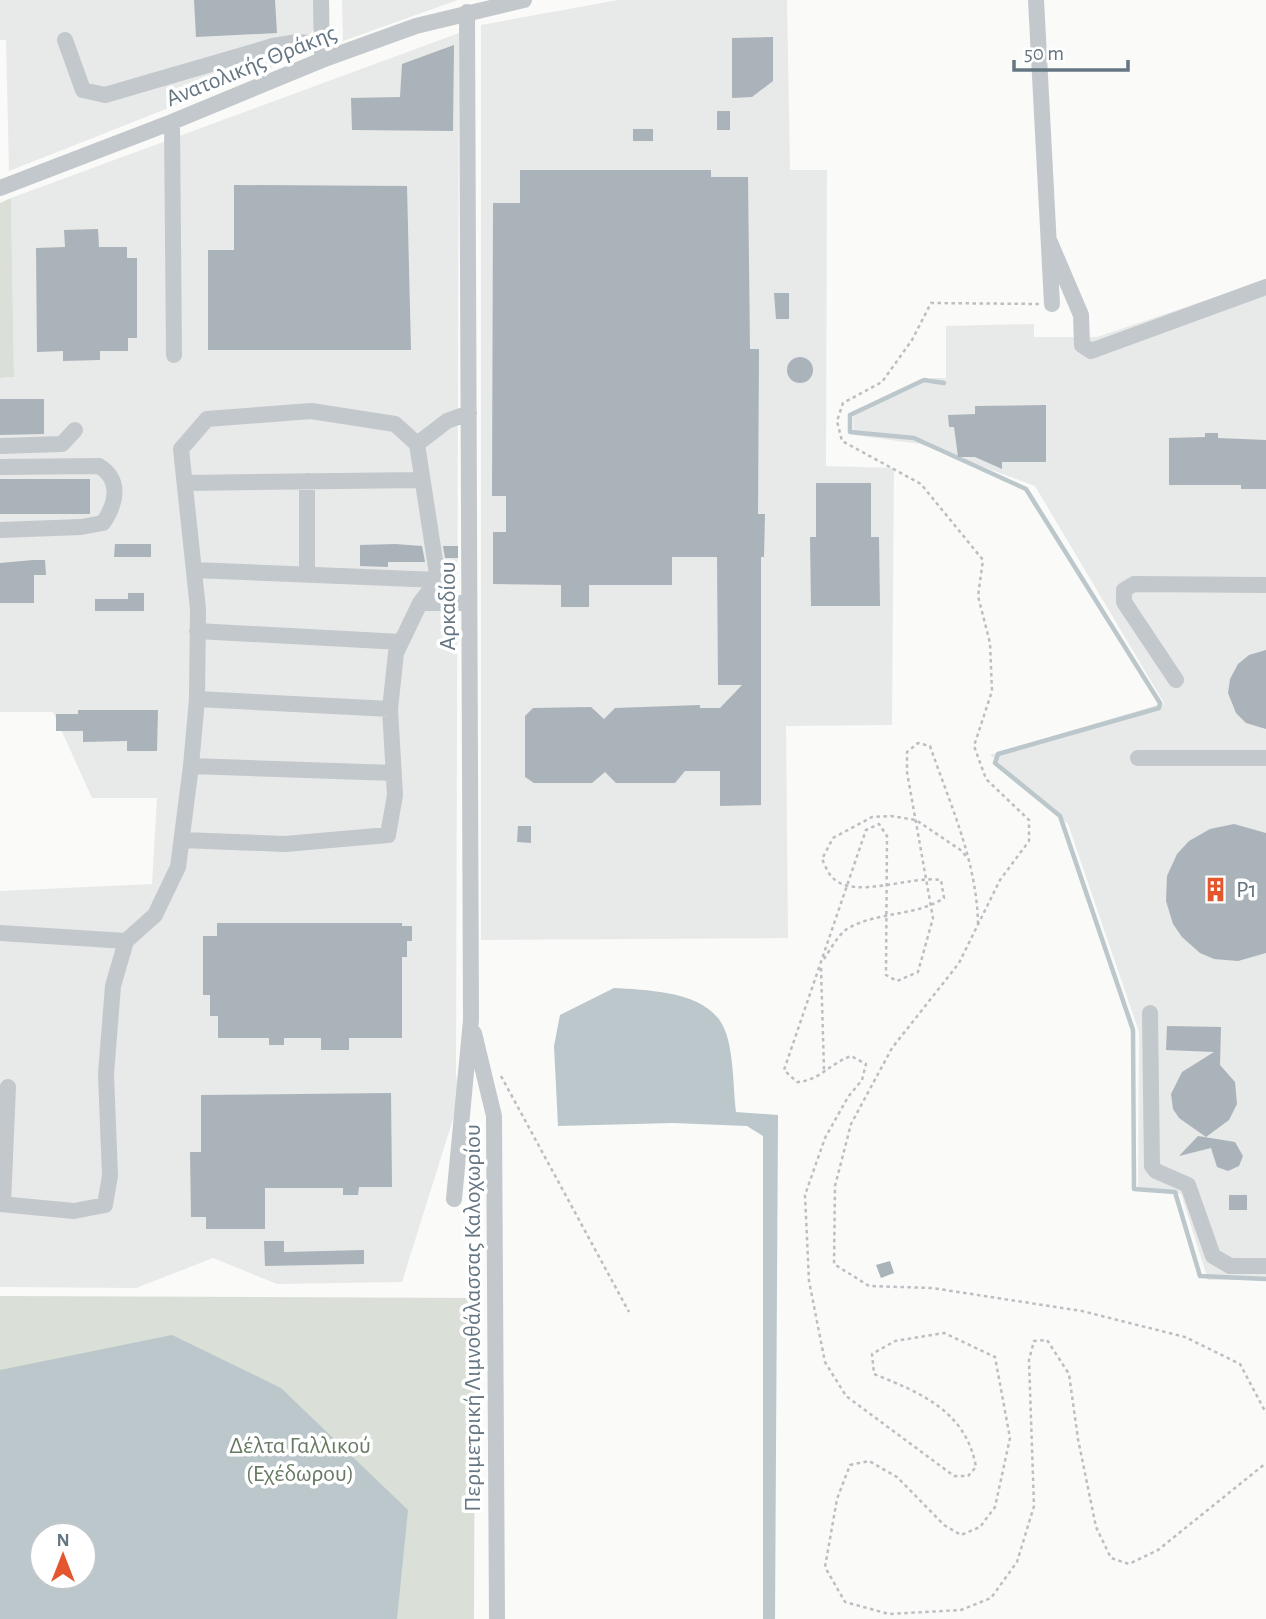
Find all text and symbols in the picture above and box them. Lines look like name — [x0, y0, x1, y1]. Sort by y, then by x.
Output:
street label: Ανατολικής Θράκης — [163, 21, 340, 111]
scale bar — [1014, 28, 1128, 72]
text: 50 m — [1024, 43, 1064, 64]
street label: Αρκαδίου — [436, 561, 460, 651]
building icon: P1 — [1202, 875, 1230, 903]
place label: P1 — [1236, 878, 1257, 902]
street label: Περιμετρική Λιμνοθάλασσας Καλοχωρίου — [461, 1124, 485, 1512]
park label: Δέλτα Γαλλικού (Εχέδωρου) — [229, 1434, 371, 1486]
north arrow — [28, 1521, 98, 1591]
text: N — [56, 1531, 70, 1550]

